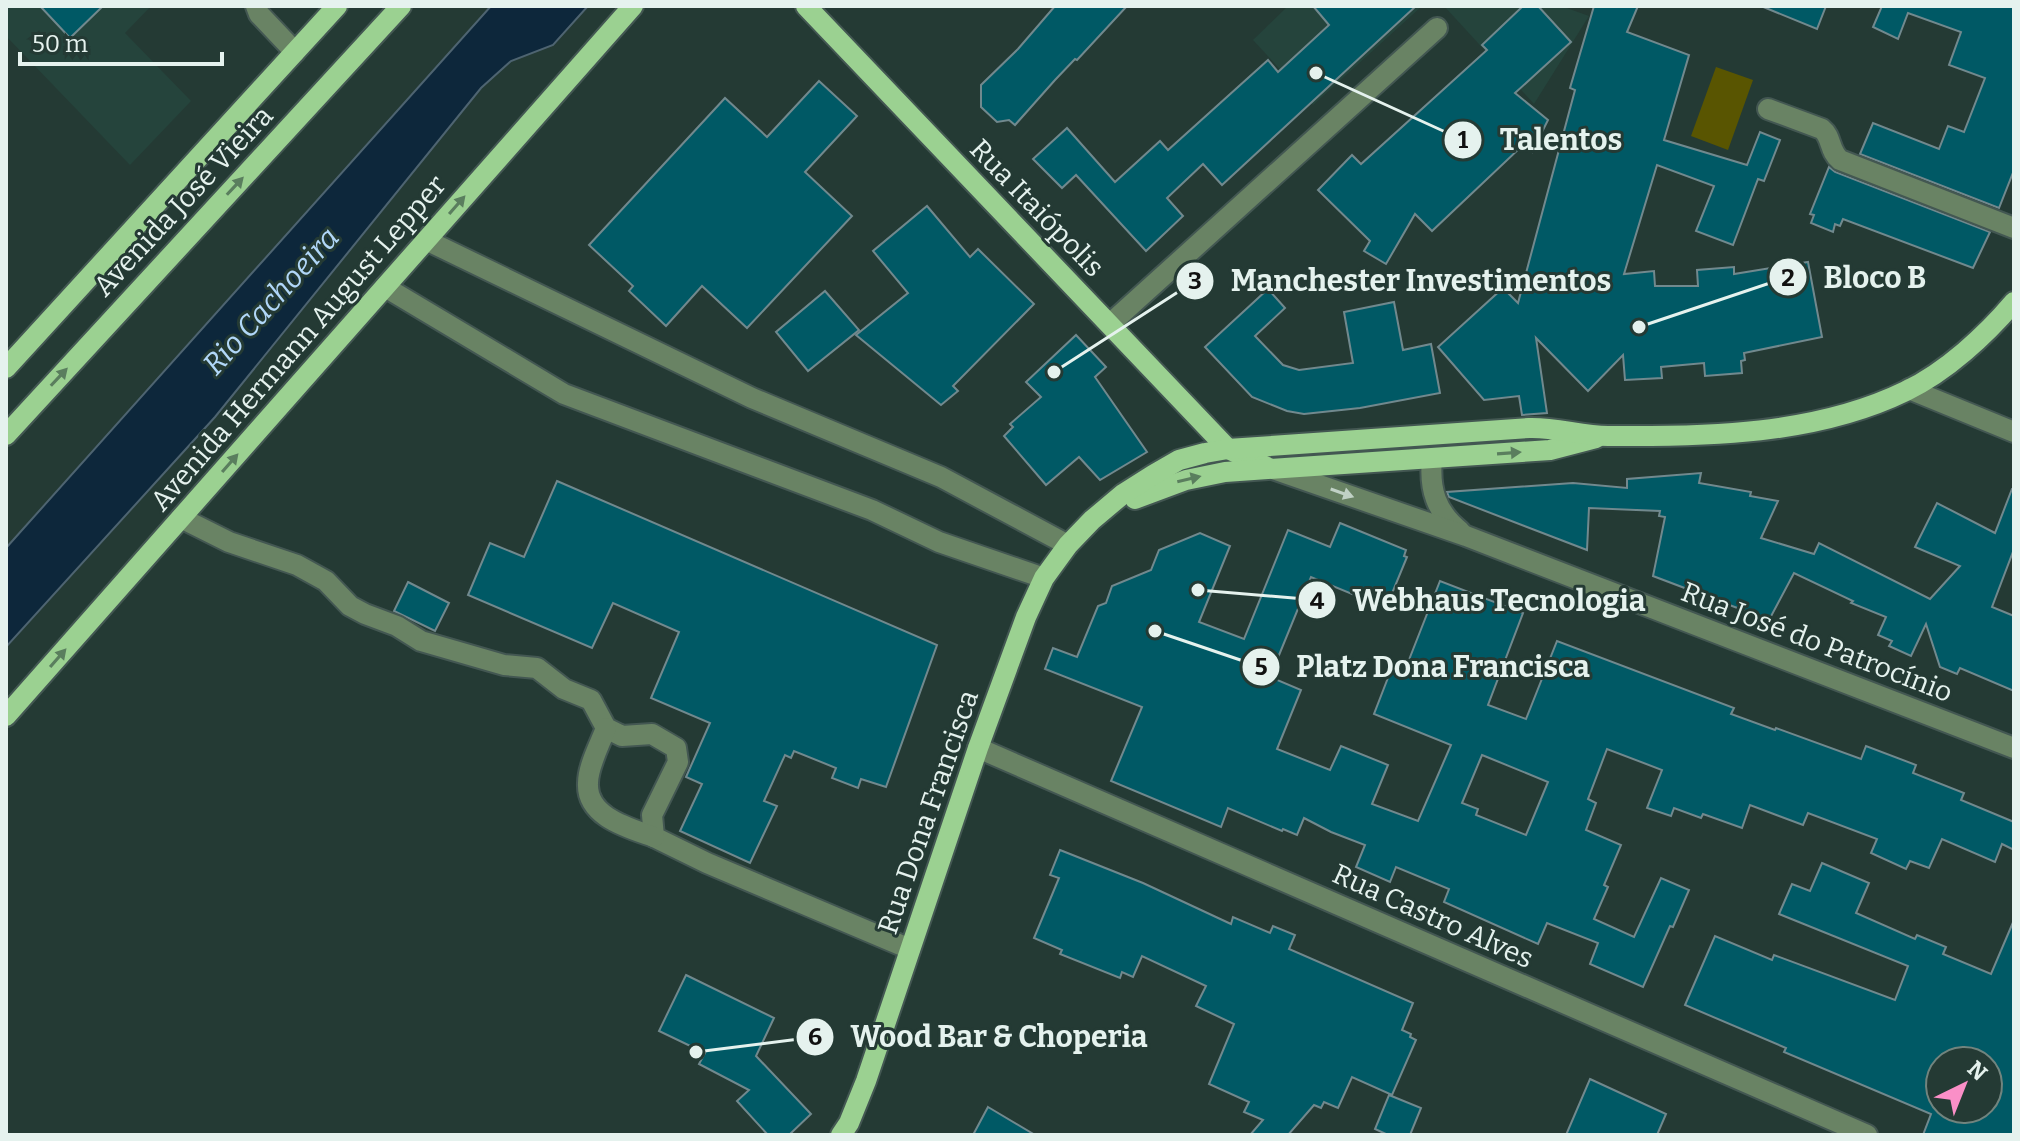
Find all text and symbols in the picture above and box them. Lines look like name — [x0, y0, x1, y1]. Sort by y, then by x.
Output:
scale bar — [20, 16, 222, 66]
text: 50 m — [32, 30, 88, 58]
street label: Avenida José Vieira — [87, 99, 279, 303]
callout: Talentos — [1443, 113, 1638, 167]
text: Talentos — [1500, 122, 1622, 158]
text: 1 — [1458, 126, 1469, 154]
street label: Rua Itaiópolis — [963, 132, 1111, 284]
street label: Avenida Hermann August Lepper — [143, 169, 453, 517]
one-way arrow — [226, 177, 244, 196]
one-way arrow — [448, 195, 466, 214]
water label: Rio Cachoeira — [195, 220, 347, 382]
callout: Bloco B — [1768, 250, 1943, 304]
callout: Manchester Investimentos — [1175, 254, 1627, 308]
text: Bloco B — [1824, 260, 1926, 296]
text: Manchester Investimentos — [1231, 263, 1611, 299]
text: 2 — [1781, 264, 1795, 292]
text: 3 — [1188, 267, 1202, 295]
one-way arrow — [49, 368, 67, 387]
one-way arrow — [1497, 446, 1522, 459]
one-way arrow — [220, 453, 238, 472]
one-way arrow — [1177, 473, 1202, 485]
one-way arrow — [1331, 488, 1355, 500]
callout: Webhaus Tecnologia — [1297, 573, 1662, 627]
street label: Rua José do Patrocínio — [1677, 575, 1957, 709]
text: Webhaus Tecnologia — [1353, 583, 1646, 619]
text: 4 — [1310, 587, 1325, 615]
callout: Platz Dona Francisca — [1241, 640, 1606, 694]
one-way arrow — [48, 648, 66, 667]
text: Platz Dona Francisca — [1296, 649, 1590, 685]
text: 5 — [1254, 653, 1268, 681]
street label: Rua Dona Francisca — [871, 686, 985, 938]
street label: Rua Castro Alves — [1328, 857, 1538, 975]
callout: Wood Bar & Choperia — [795, 1010, 1164, 1064]
text: Wood Bar & Choperia — [850, 1019, 1148, 1055]
text: 6 — [808, 1023, 822, 1051]
north arrow — [1924, 1045, 2004, 1125]
text: N — [1962, 1055, 1993, 1086]

